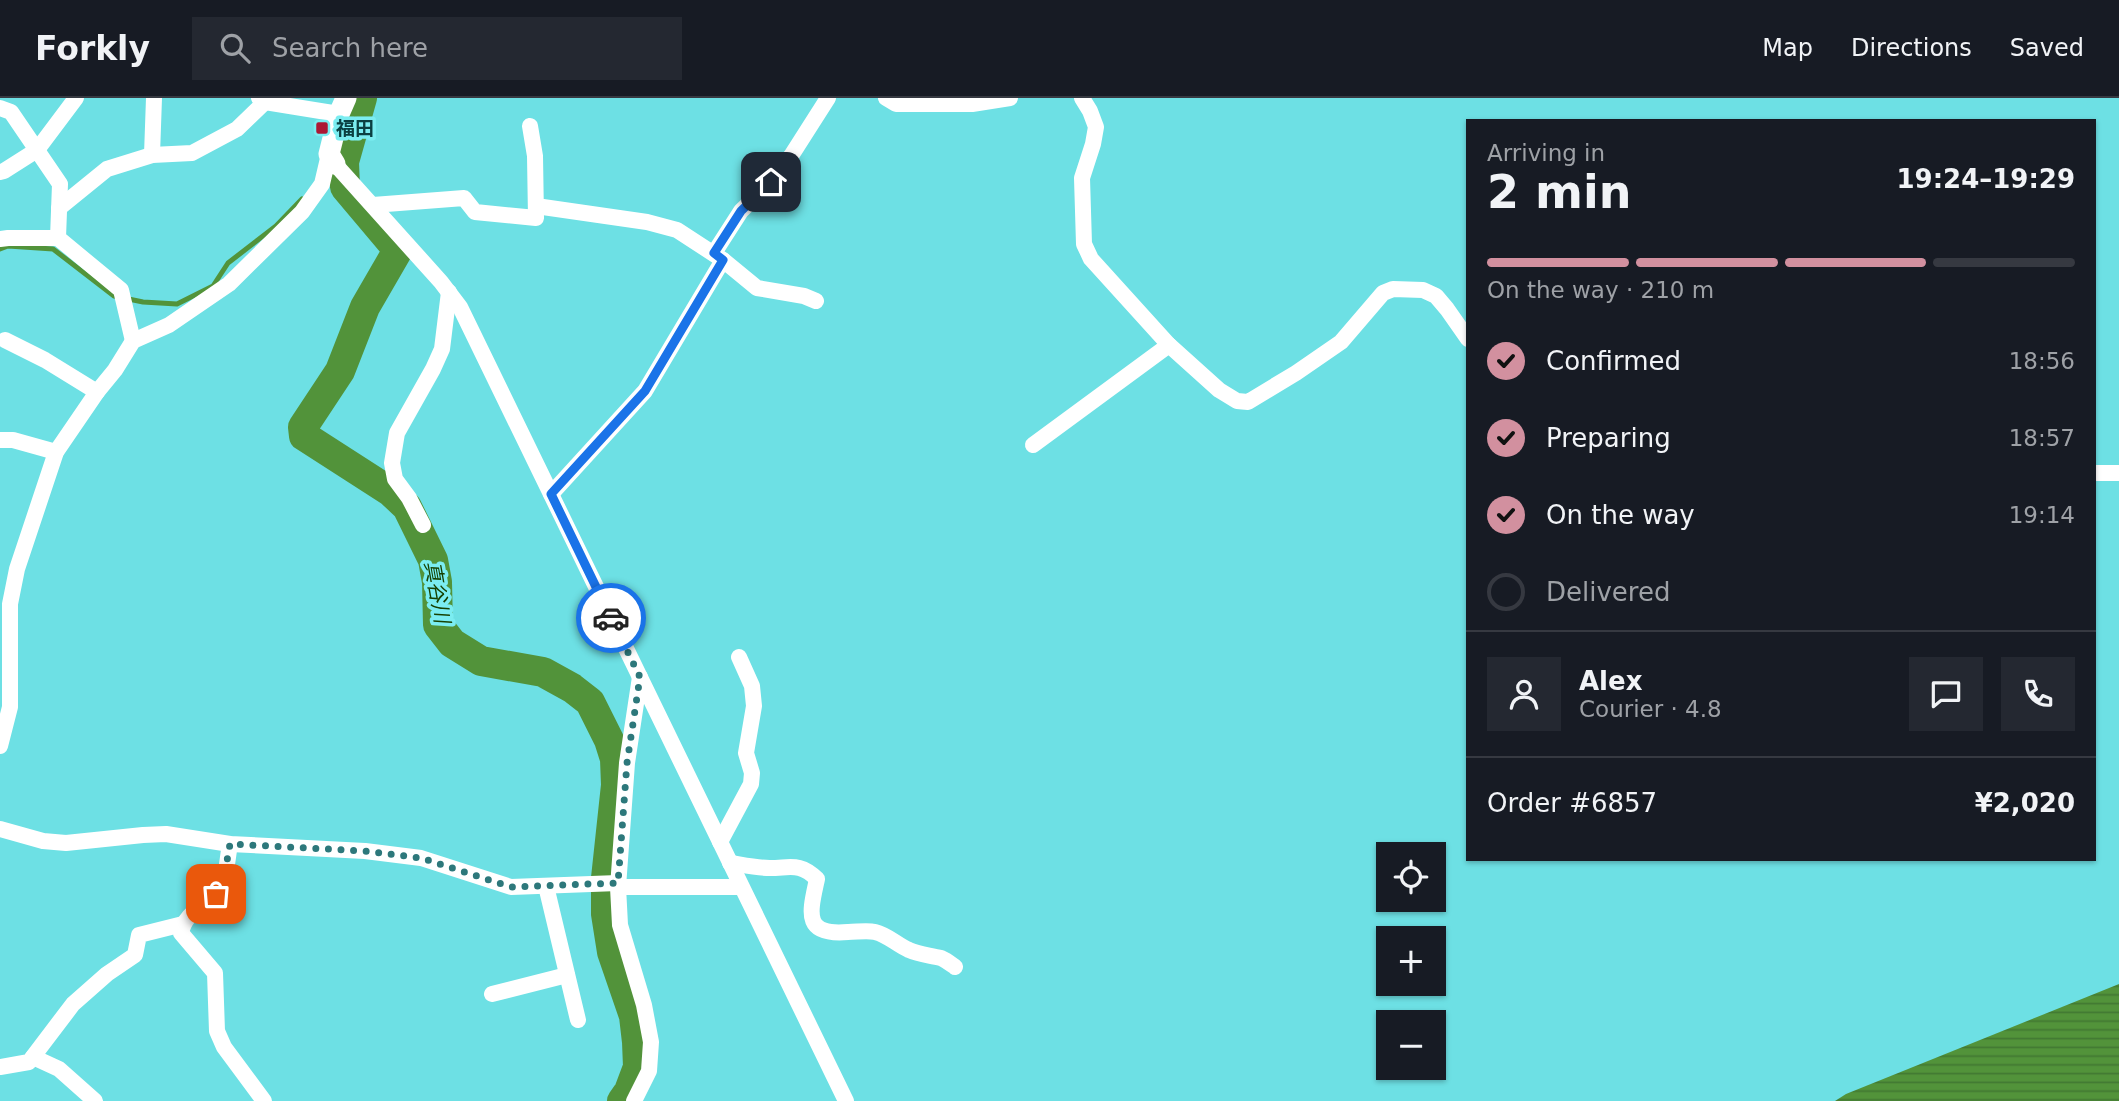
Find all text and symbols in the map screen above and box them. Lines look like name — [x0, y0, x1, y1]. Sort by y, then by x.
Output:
search box — [192, 17, 682, 80]
text: Forkly — [35, 29, 150, 68]
icon: search — [216, 29, 254, 67]
text: Search here — [272, 33, 428, 63]
text: Map — [1762, 34, 1813, 62]
text: Directions — [1851, 34, 1972, 62]
text: Saved — [2010, 34, 2084, 62]
place label: 福田 — [336, 117, 374, 139]
marker: 福田 — [314, 120, 330, 136]
text: Arriving in — [1487, 140, 1605, 166]
pin — [741, 152, 801, 212]
icon: home — [752, 163, 790, 201]
text: 19:24–19:29 — [1896, 164, 2075, 194]
text: 2 min — [1487, 165, 1631, 219]
text: On the way · 210 m — [1487, 277, 1714, 303]
icon: check — [1487, 342, 1525, 380]
text: Confirmed — [1546, 346, 1681, 376]
text: 18:56 — [2009, 348, 2075, 374]
icon: check — [1487, 419, 1525, 457]
text: Preparing — [1546, 423, 1671, 453]
text: 18:57 — [2009, 425, 2075, 451]
icon: check — [1487, 496, 1525, 534]
text: On the way — [1546, 500, 1695, 530]
text: 19:14 — [2009, 502, 2075, 528]
water label: 真谷川 — [420, 559, 455, 627]
text: Delivered — [1546, 577, 1670, 607]
courier — [576, 583, 646, 653]
icon: car — [592, 599, 630, 637]
button: person — [1487, 657, 1561, 731]
button: chat — [1909, 657, 1983, 731]
button: phone — [2001, 657, 2075, 731]
text: Alex — [1579, 666, 1642, 696]
text: Courier · 4.8 — [1579, 696, 1722, 722]
text: Order #6857 — [1487, 788, 1657, 818]
text: ¥2,020 — [1975, 788, 2075, 818]
map controls — [1376, 842, 1446, 1080]
button: locate — [1376, 842, 1446, 912]
pin — [186, 864, 246, 924]
icon: bag — [197, 875, 235, 913]
button: + — [1376, 926, 1446, 996]
button: − — [1376, 1010, 1446, 1080]

